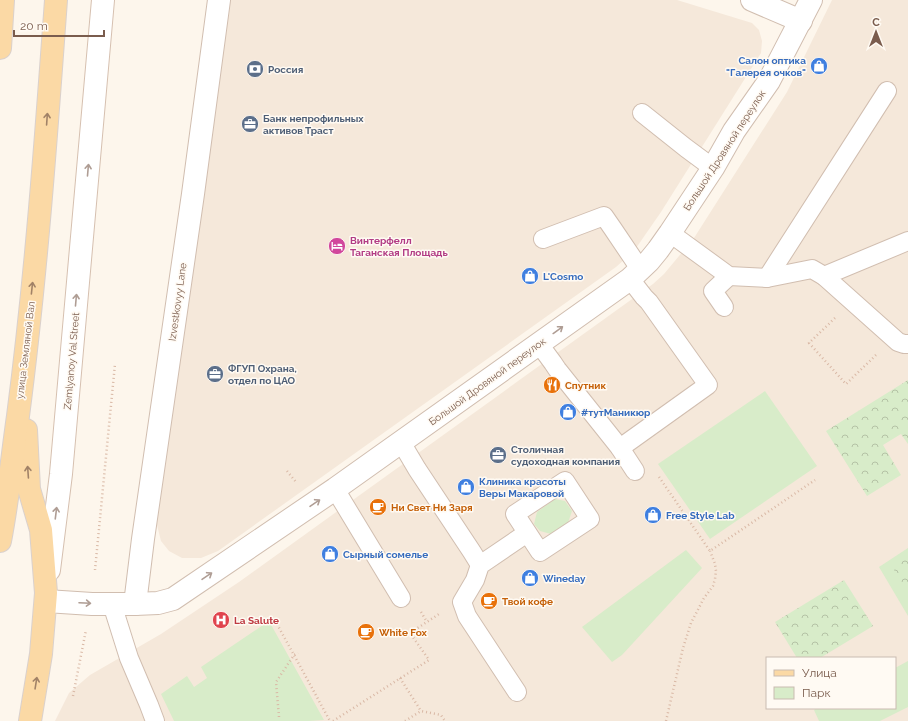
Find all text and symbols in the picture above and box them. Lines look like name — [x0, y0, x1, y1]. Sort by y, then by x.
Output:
scale bar — [14, 12, 104, 38]
north arrow — [856, 12, 896, 52]
text: С — [872, 16, 880, 29]
text: 20 m — [20, 19, 48, 33]
place label: Салон оптика "Галерея очков" — [726, 55, 806, 78]
shop icon: Салон оптика "Галерея очков" — [809, 56, 829, 76]
bank icon: Россия — [245, 59, 265, 79]
place label: Россия — [268, 64, 303, 75]
street label: Большой Дровяной переулок — [681, 88, 768, 213]
one-way arrow — [44, 113, 51, 126]
place label: Банк непрофильных активов Траст — [263, 113, 364, 136]
office icon: Банк непрофильных активов Траст — [240, 114, 260, 134]
one-way arrow — [84, 164, 91, 177]
place label: Винтерфелл Таганская Площадь — [350, 235, 448, 258]
hotel icon: Винтерфелл Таганская Площадь — [327, 236, 347, 256]
street label: Izvestkovyy Lane — [167, 262, 188, 342]
shop icon: L'Cosmo — [520, 266, 540, 286]
place label: L'Cosmo — [543, 271, 583, 282]
one-way arrow — [29, 282, 36, 295]
one-way arrow — [73, 294, 80, 307]
street label: улица Земляной Вал — [14, 301, 37, 399]
street label: Zemlyanoy Val Street — [62, 311, 81, 410]
one-way arrow — [552, 326, 563, 334]
street label: Большой Дровяной переулок — [427, 335, 548, 427]
place label: ФГУП Охрана, отдел по ЦАО — [228, 363, 297, 386]
office icon: ФГУП Охрана, отдел по ЦАО — [205, 364, 225, 384]
restaurant icon: Спутник — [542, 375, 562, 395]
place label: Спутник — [565, 380, 606, 391]
shop icon: #тутМаникюр — [558, 402, 578, 422]
place label: #тутМаникюр — [581, 407, 651, 418]
place label: Столичная судоходная компания — [511, 444, 620, 467]
office icon: Столичная судоходная компания — [488, 445, 508, 465]
one-way arrow — [25, 466, 32, 479]
place label: Клиника красоты Веры Макаровой — [479, 476, 566, 499]
shop icon: Клиника красоты Веры Макаровой — [456, 477, 476, 497]
cafe icon: Ни Свет Ни Заря — [368, 497, 388, 517]
one-way arrow — [309, 499, 320, 507]
place label: Ни Свет Ни Заря — [391, 502, 473, 513]
shop icon: Free Style Lab — [643, 505, 663, 525]
one-way arrow — [52, 507, 60, 520]
place label: Free Style Lab — [666, 510, 735, 521]
shop icon: Сырный сомелье — [320, 544, 340, 564]
place label: Сырный сомелье — [343, 549, 428, 560]
shop icon: Wineday — [520, 568, 540, 588]
one-way arrow — [201, 572, 212, 580]
place label: Wineday — [543, 573, 586, 584]
cafe icon: Твой кофе — [479, 591, 499, 611]
place label: Твой кофе — [502, 596, 553, 607]
one-way arrow — [78, 600, 91, 607]
hospital icon: La Salute — [211, 610, 231, 630]
place label: La Salute — [234, 615, 279, 626]
cafe icon: White Fox — [356, 622, 376, 642]
place label: White Fox — [379, 627, 428, 638]
legend — [766, 657, 896, 709]
text: Улица — [802, 666, 837, 680]
one-way arrow — [32, 676, 40, 689]
text: Парк — [802, 686, 831, 700]

